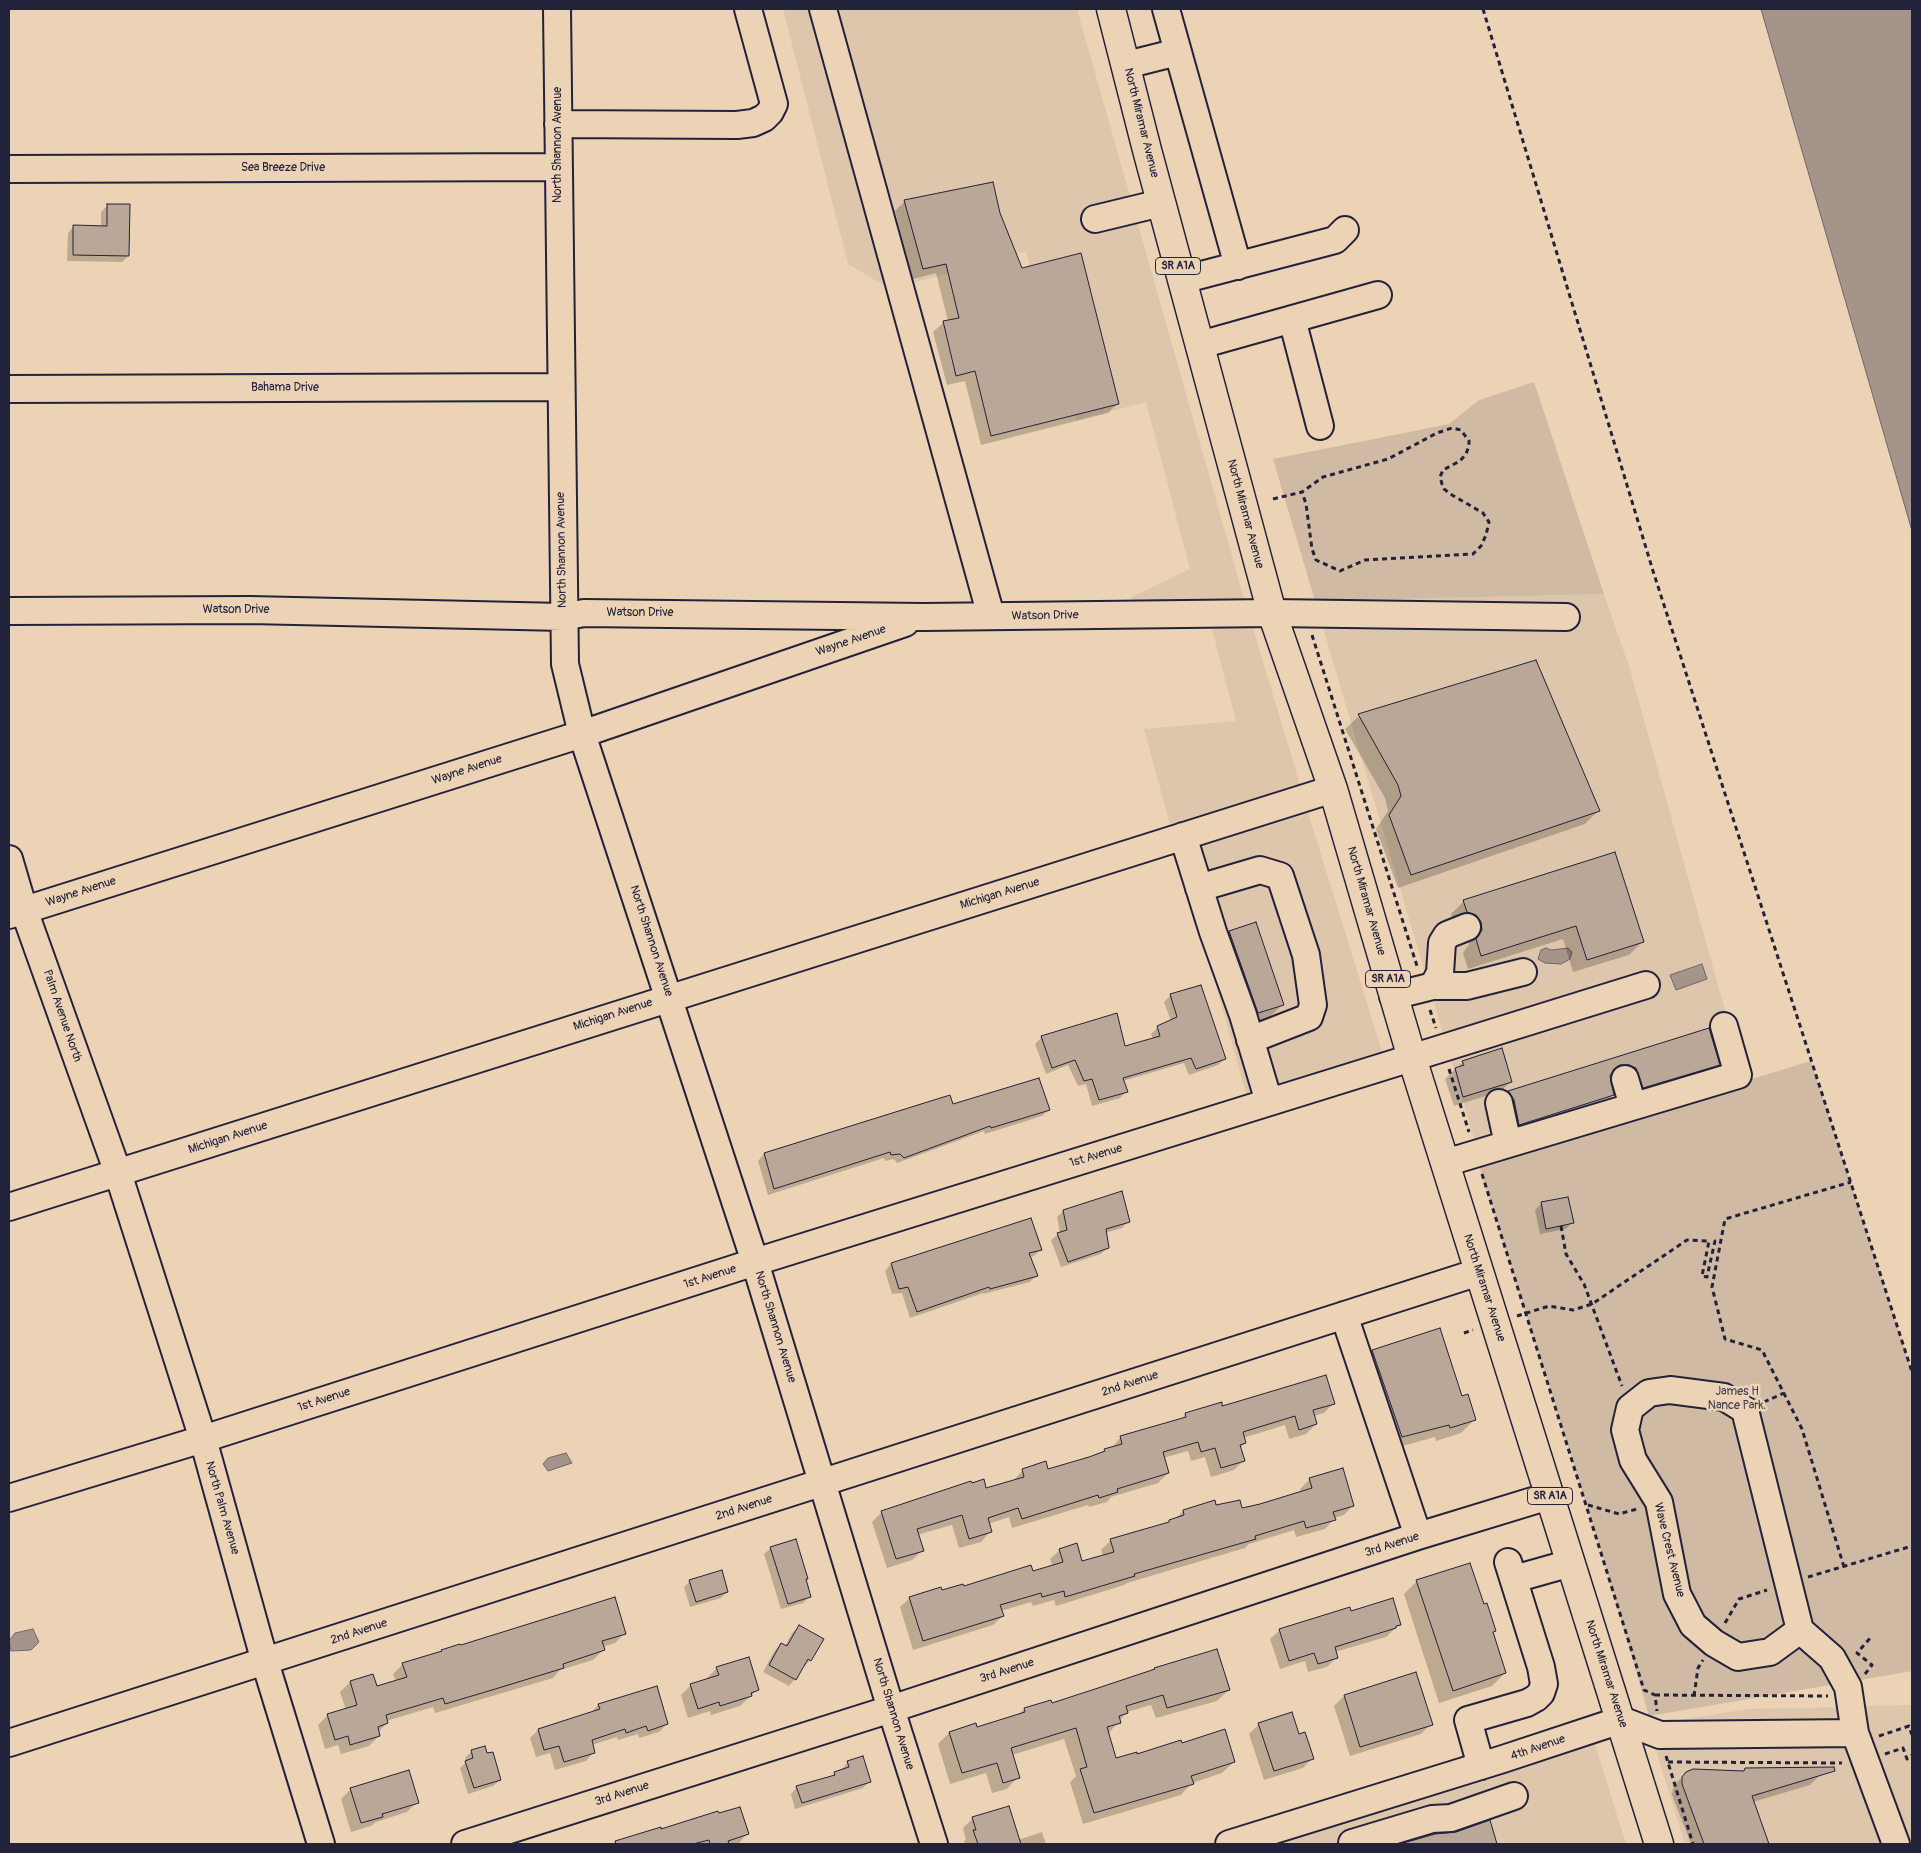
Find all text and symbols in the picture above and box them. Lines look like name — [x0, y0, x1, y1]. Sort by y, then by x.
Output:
street label: North Miramar Avenue — [1120, 67, 1162, 179]
street label: North Shannon Avenue — [551, 87, 565, 203]
street label: Sea Breeze Drive — [241, 161, 325, 175]
road number: SR A1A — [1156, 258, 1200, 274]
street label: Bahama Drive — [251, 381, 319, 395]
street label: North Miramar Avenue — [1223, 458, 1267, 570]
street label: North Shannon Avenue — [554, 492, 570, 608]
street label: Watson Drive — [202, 603, 270, 617]
street label: Watson Drive — [606, 606, 674, 620]
street label: Watson Drive — [1011, 608, 1079, 624]
street label: Wayne Avenue — [814, 622, 888, 660]
street label: Wayne Avenue — [430, 752, 504, 788]
street label: North Miramar Avenue — [1344, 845, 1388, 957]
street label: Wayne Avenue — [44, 874, 118, 910]
street label: Michigan Avenue — [959, 875, 1041, 913]
street label: North Shannon Avenue — [626, 884, 676, 998]
street label: Palm Avenue North — [39, 968, 85, 1064]
road number: SR A1A — [1366, 971, 1410, 988]
street label: Michigan Avenue — [572, 995, 654, 1035]
street label: Michigan Avenue — [187, 1118, 269, 1158]
street label: 1st Avenue — [1068, 1141, 1124, 1171]
street label: North Miramar Avenue — [1460, 1232, 1508, 1344]
street label: 1st Avenue — [682, 1262, 738, 1292]
street label: North Shannon Avenue — [751, 1269, 799, 1385]
street label: 2nd Avenue — [1100, 1368, 1160, 1400]
street label: 1st Avenue — [296, 1385, 352, 1415]
park label: James H Nance Park. — [1708, 1385, 1766, 1413]
street label: North Palm Avenue — [202, 1460, 242, 1556]
road number: SR A1A — [1528, 1488, 1572, 1504]
street label: 2nd Avenue — [714, 1492, 774, 1524]
street label: Wave Crest Avenue — [1650, 1501, 1688, 1599]
street label: 3rd Avenue — [1363, 1529, 1421, 1561]
street label: 2nd Avenue — [329, 1616, 389, 1648]
street label: North Miramar Avenue — [1582, 1618, 1630, 1730]
street label: 3rd Avenue — [978, 1655, 1036, 1687]
street label: North Shannon Avenue — [869, 1656, 917, 1772]
street label: 4th Avenue — [1509, 1732, 1567, 1764]
street label: 3rd Avenue — [593, 1778, 651, 1810]

